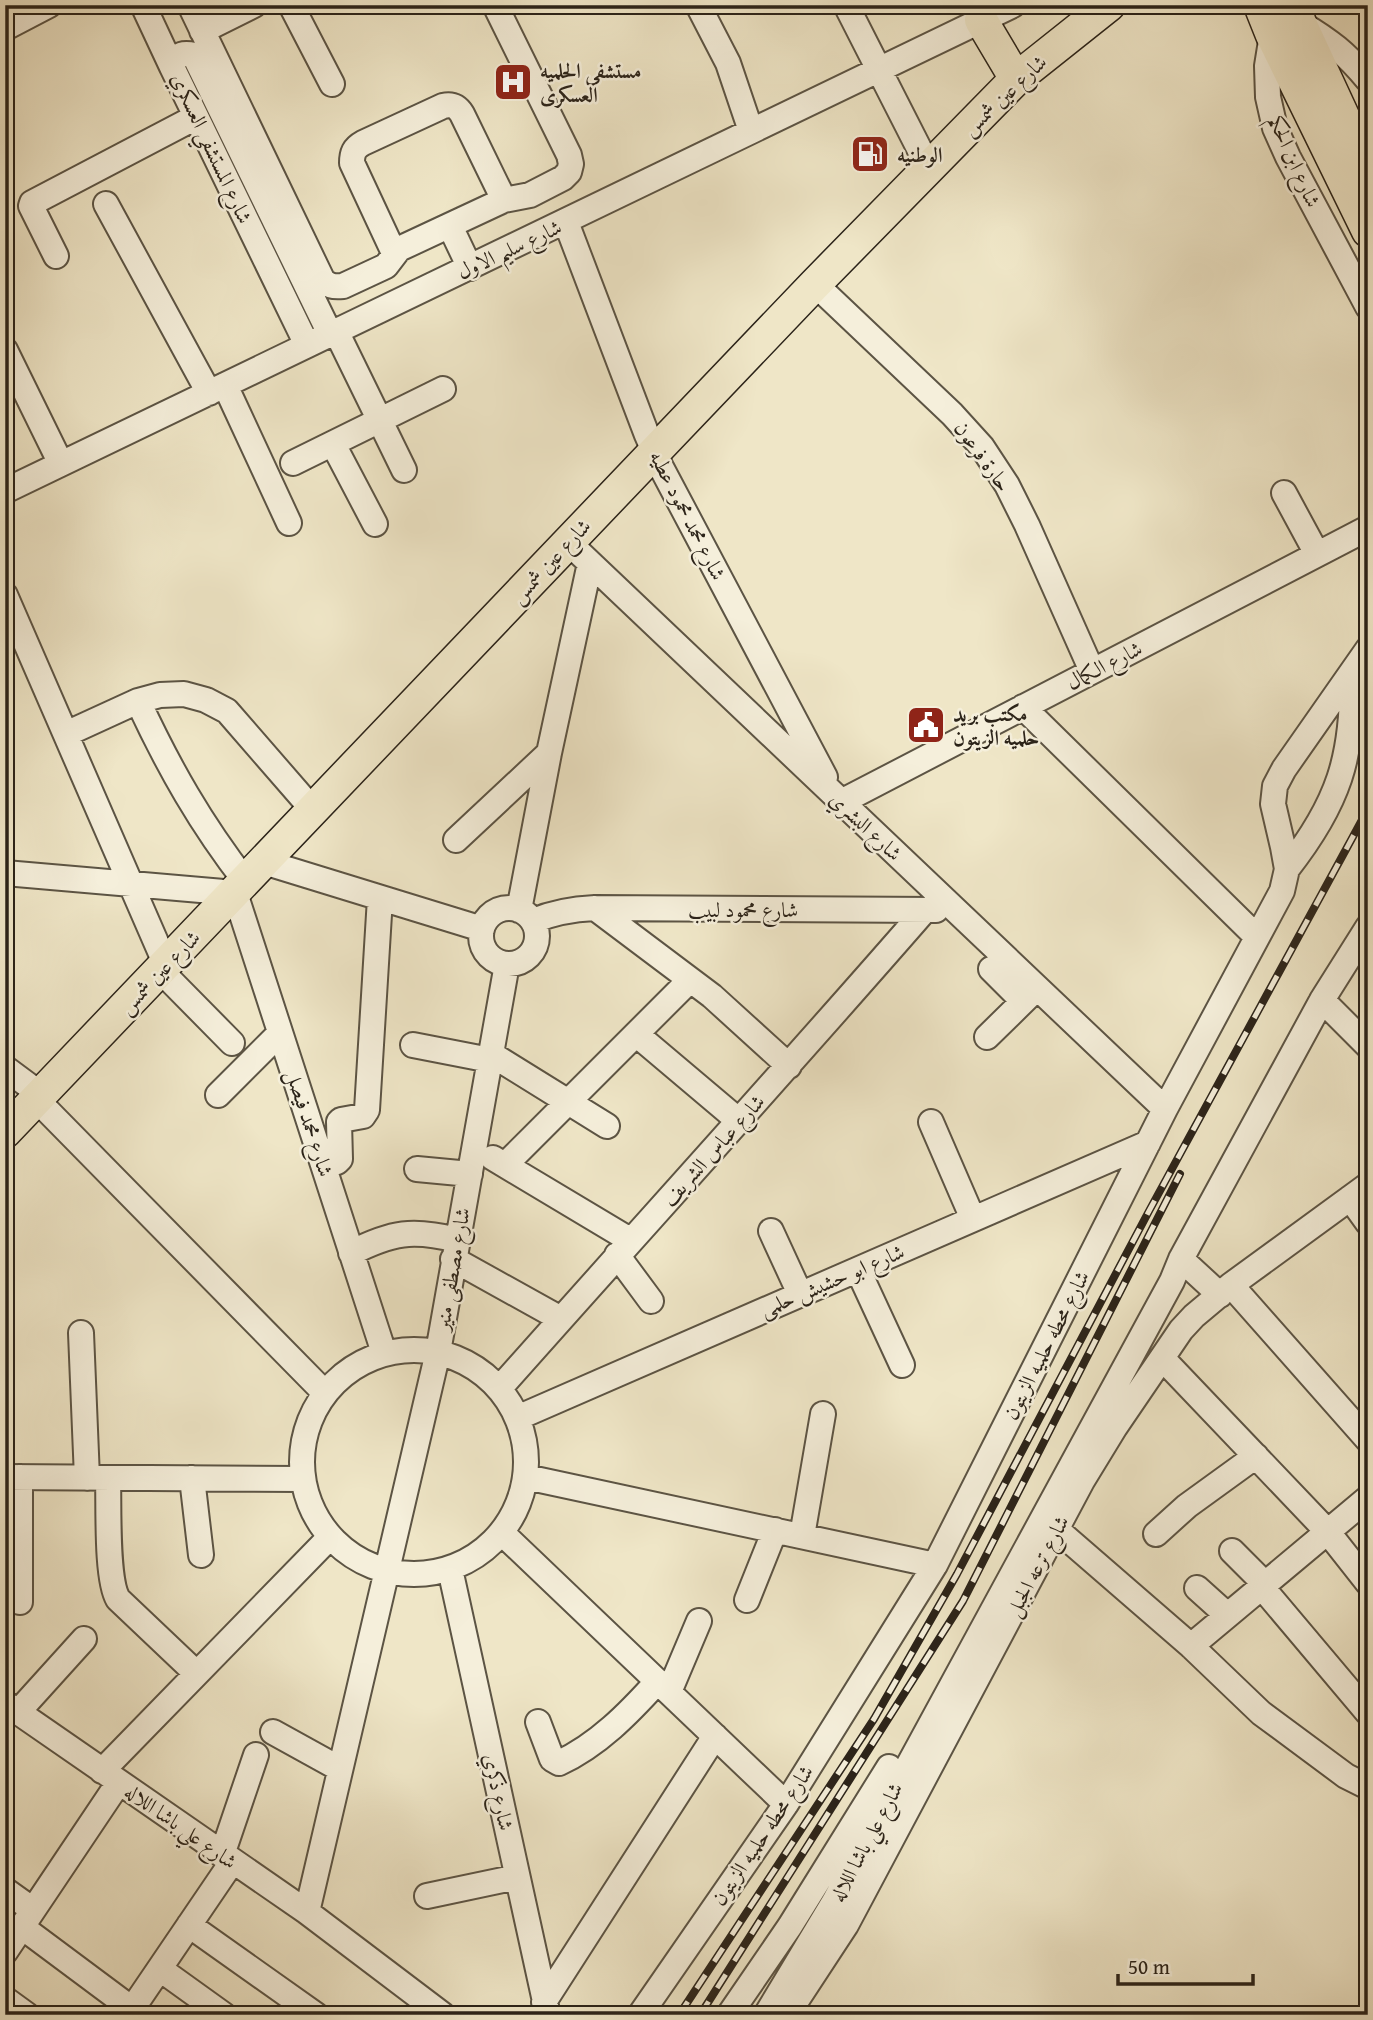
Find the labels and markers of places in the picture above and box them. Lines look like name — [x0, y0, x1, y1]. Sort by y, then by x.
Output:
place label: مستشفى الحلميه العسكرى — [540, 55, 641, 110]
hospital icon: مستشفى الحلميه العسكرى — [492, 61, 534, 103]
fuel station icon: الوطنيه — [849, 133, 891, 175]
place label: الوطنيه — [897, 139, 943, 170]
place label: مكتب بريد حلميه الزيتون — [953, 698, 1040, 753]
public building icon: مكتب بريد حلميه الزيتون — [905, 704, 947, 746]

